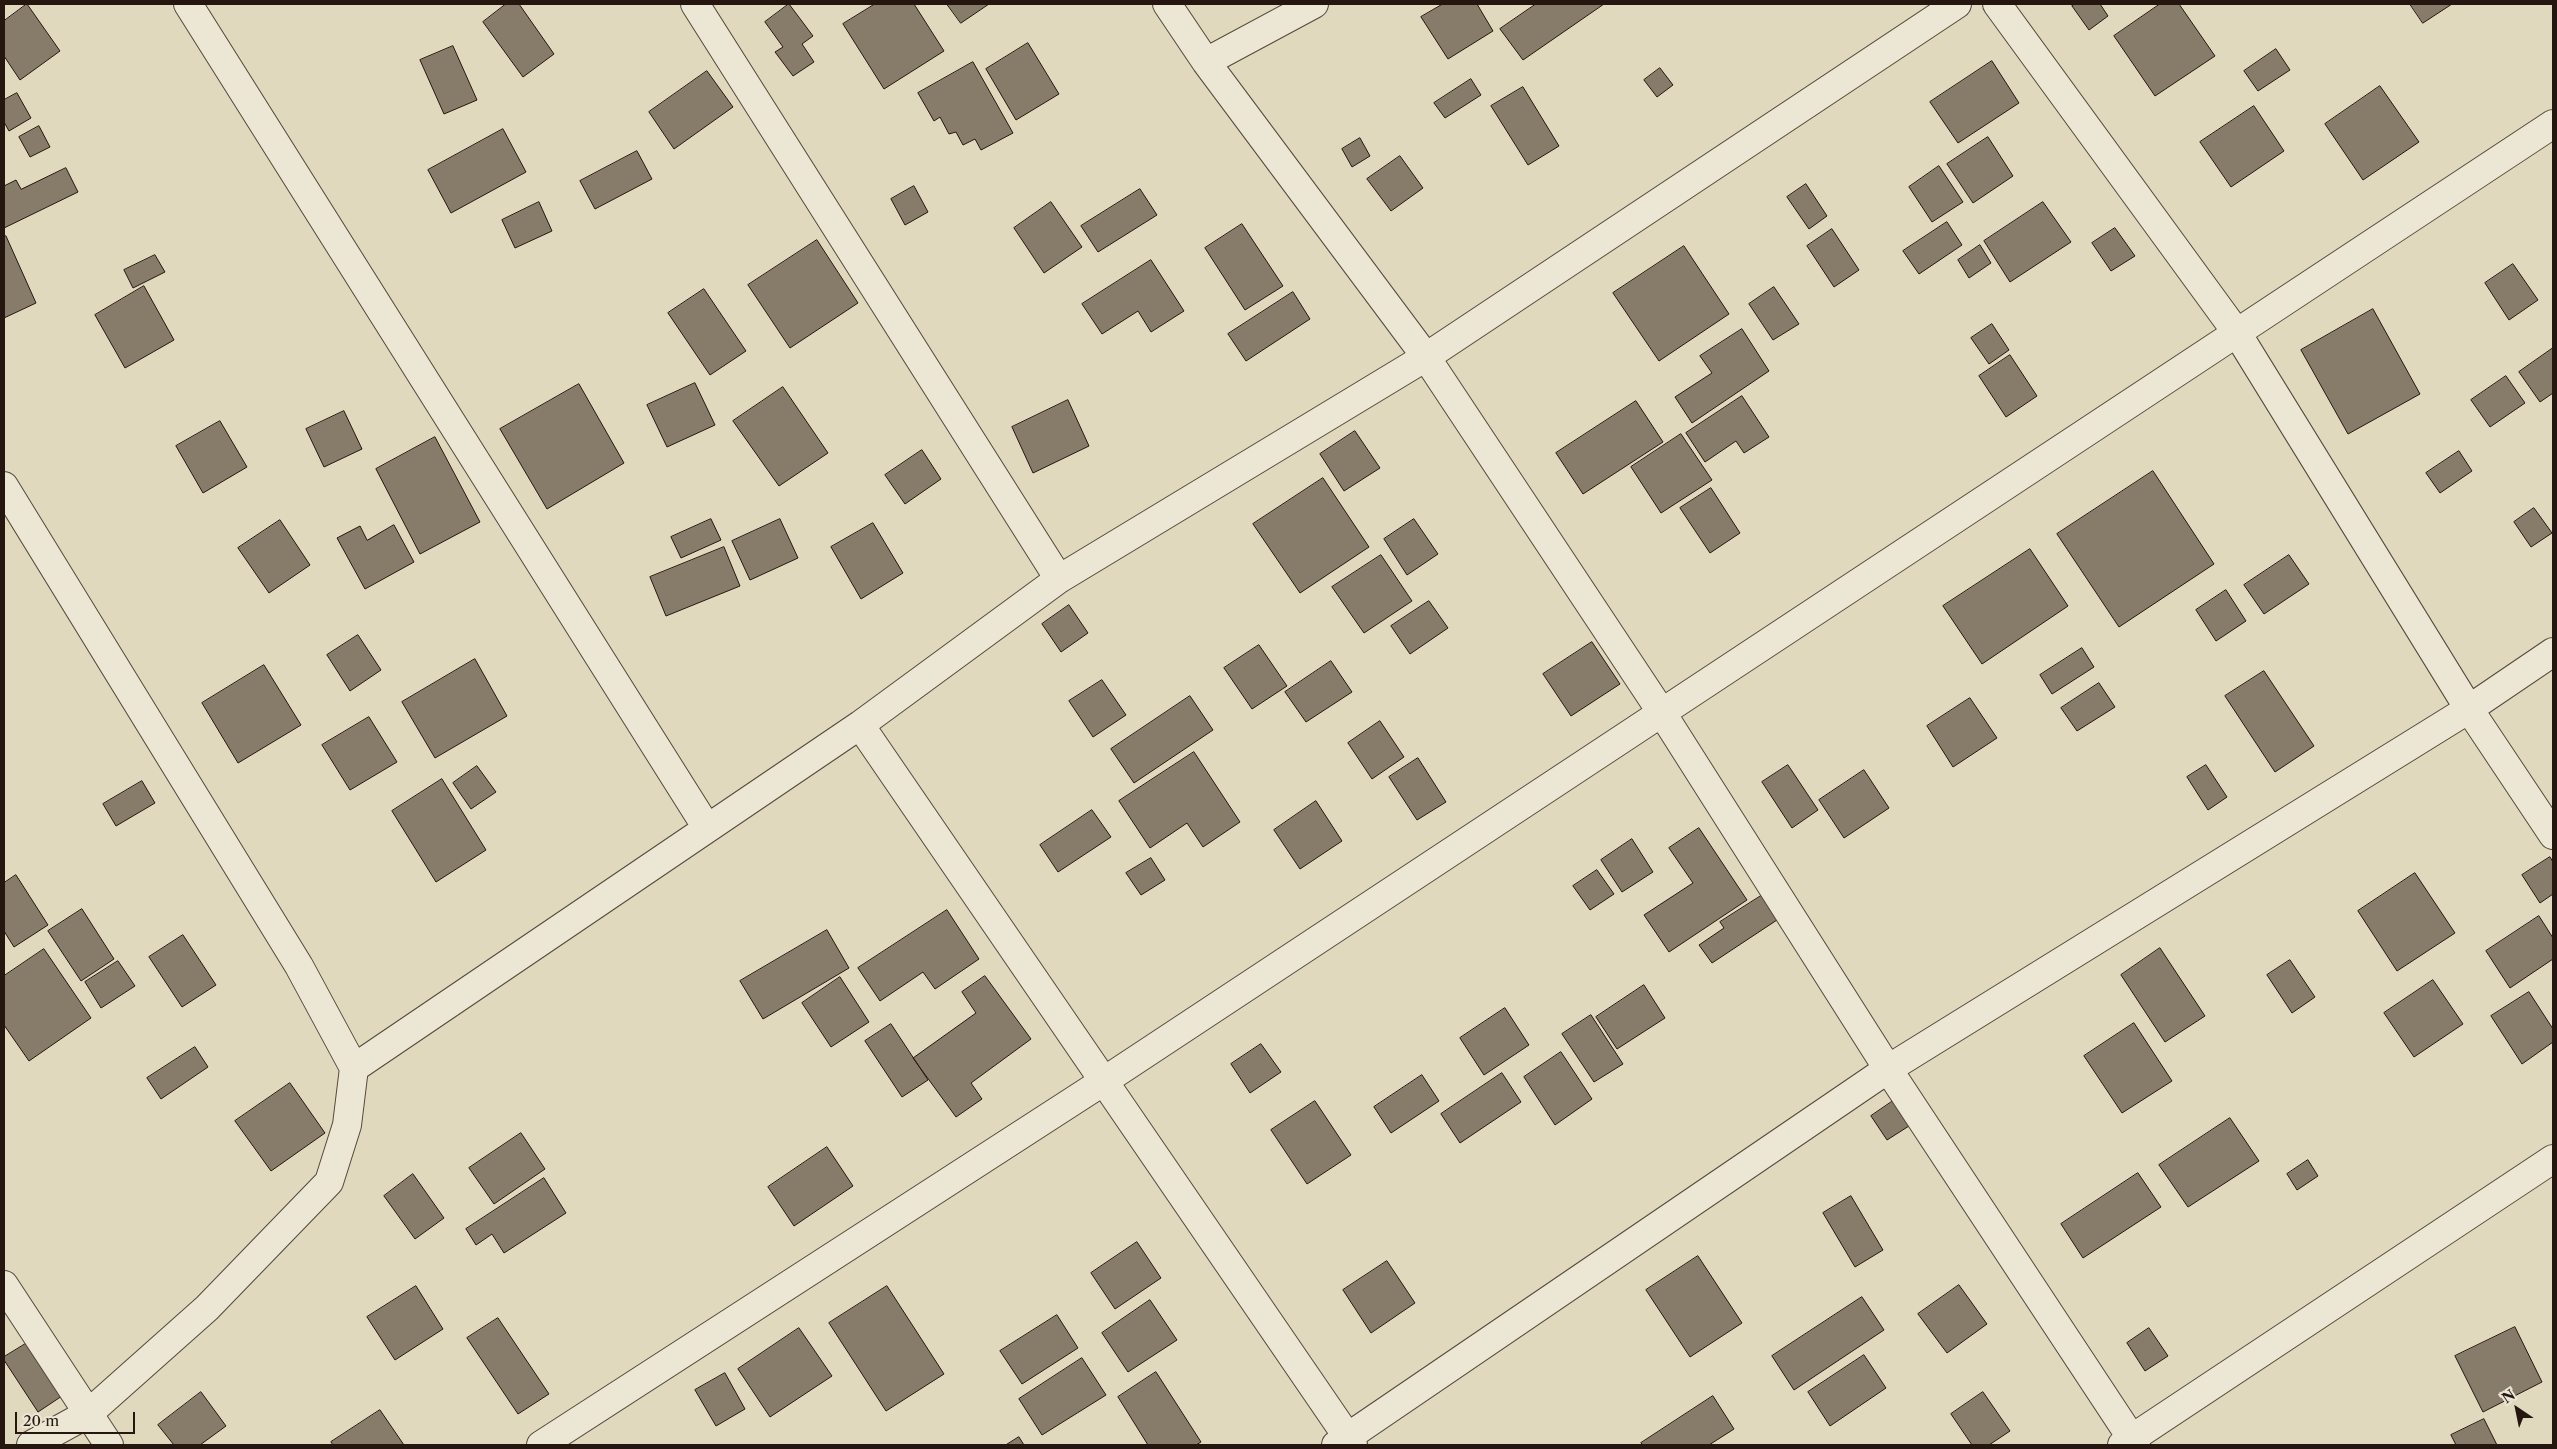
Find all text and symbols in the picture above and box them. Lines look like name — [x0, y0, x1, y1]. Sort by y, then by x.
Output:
north arrow — [2492, 1384, 2542, 1434]
text: N — [2499, 1386, 2519, 1407]
scale bar — [18, 1402, 138, 1434]
text: 20 m — [23, 1411, 59, 1430]

